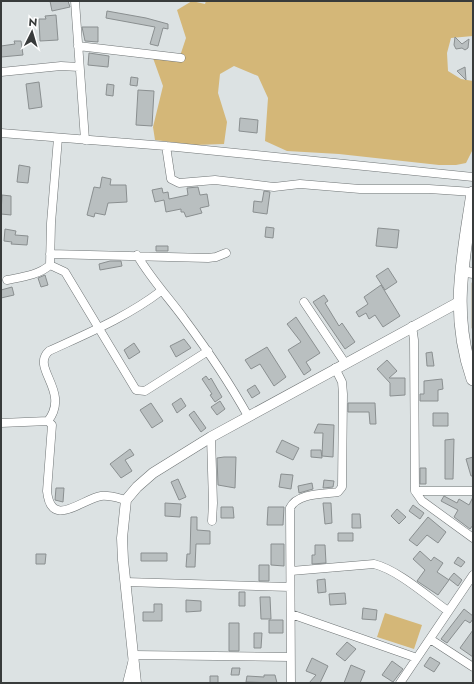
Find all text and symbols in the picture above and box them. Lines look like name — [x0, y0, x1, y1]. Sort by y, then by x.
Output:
north arrow — [12, 12, 52, 52]
text: N — [28, 14, 38, 30]

